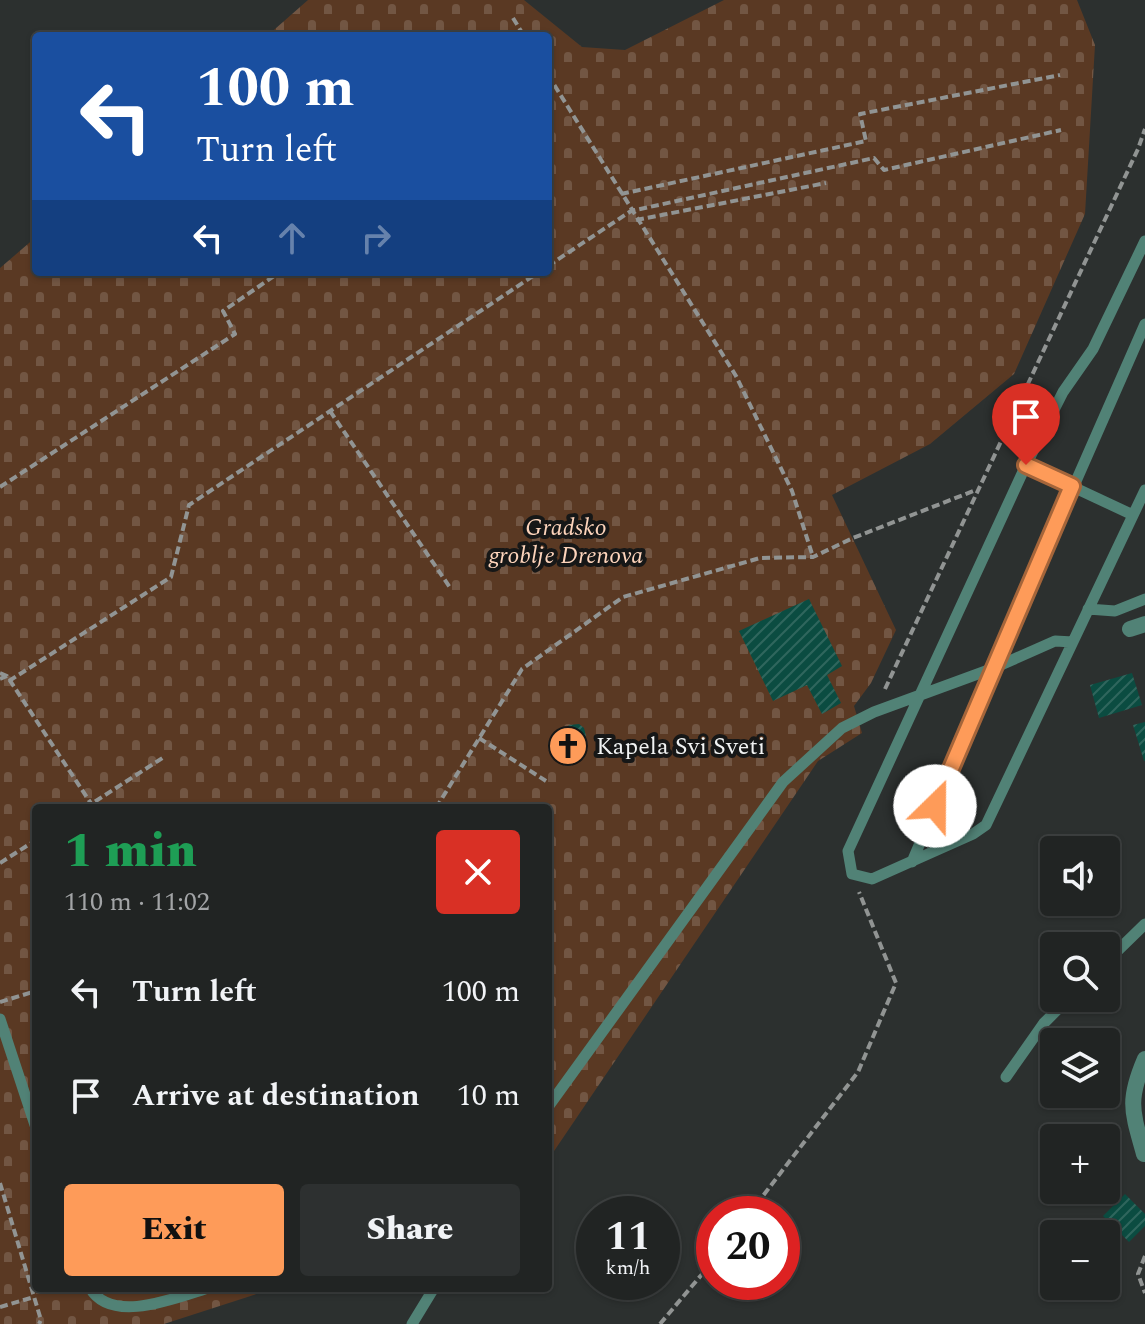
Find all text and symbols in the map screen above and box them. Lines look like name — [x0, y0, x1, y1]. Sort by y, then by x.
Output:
text: 100 m — [196, 46, 355, 131]
icon: left — [64, 64, 168, 168]
text: Turn left — [196, 123, 337, 178]
icon: left — [186, 216, 230, 260]
icon: ahead — [270, 216, 314, 260]
icon: right — [354, 216, 398, 260]
pin — [992, 383, 1060, 465]
icon: arrive — [1004, 395, 1048, 439]
park label: Gradsko groblje Drenova — [488, 510, 643, 574]
church icon: Kapela Svi Sveti — [547, 725, 589, 767]
place label: Kapela Svi Sveti — [596, 729, 765, 765]
position arrow — [893, 764, 977, 848]
text: 1 min — [64, 815, 197, 888]
button: close — [436, 830, 520, 914]
map controls — [1040, 836, 1120, 1300]
button: sound — [1040, 836, 1120, 916]
text: 110 m · 11:02 — [64, 882, 210, 922]
button: search — [1040, 932, 1120, 1012]
text: Turn left — [132, 969, 257, 1015]
text: 100 m — [442, 969, 520, 1015]
icon: left — [64, 970, 108, 1014]
button: layers — [1040, 1028, 1120, 1108]
text: Arrive at destination — [132, 1073, 419, 1119]
text: 10 m — [457, 1073, 520, 1119]
icon: arrive — [64, 1074, 108, 1118]
button: + — [1040, 1124, 1120, 1204]
button: Exit — [64, 1184, 284, 1276]
button: Share — [300, 1184, 520, 1276]
speed limit sign: 20 — [696, 1196, 800, 1300]
text: 11 — [606, 1207, 650, 1268]
button: − — [1040, 1220, 1120, 1300]
text: km/h — [606, 1253, 651, 1283]

